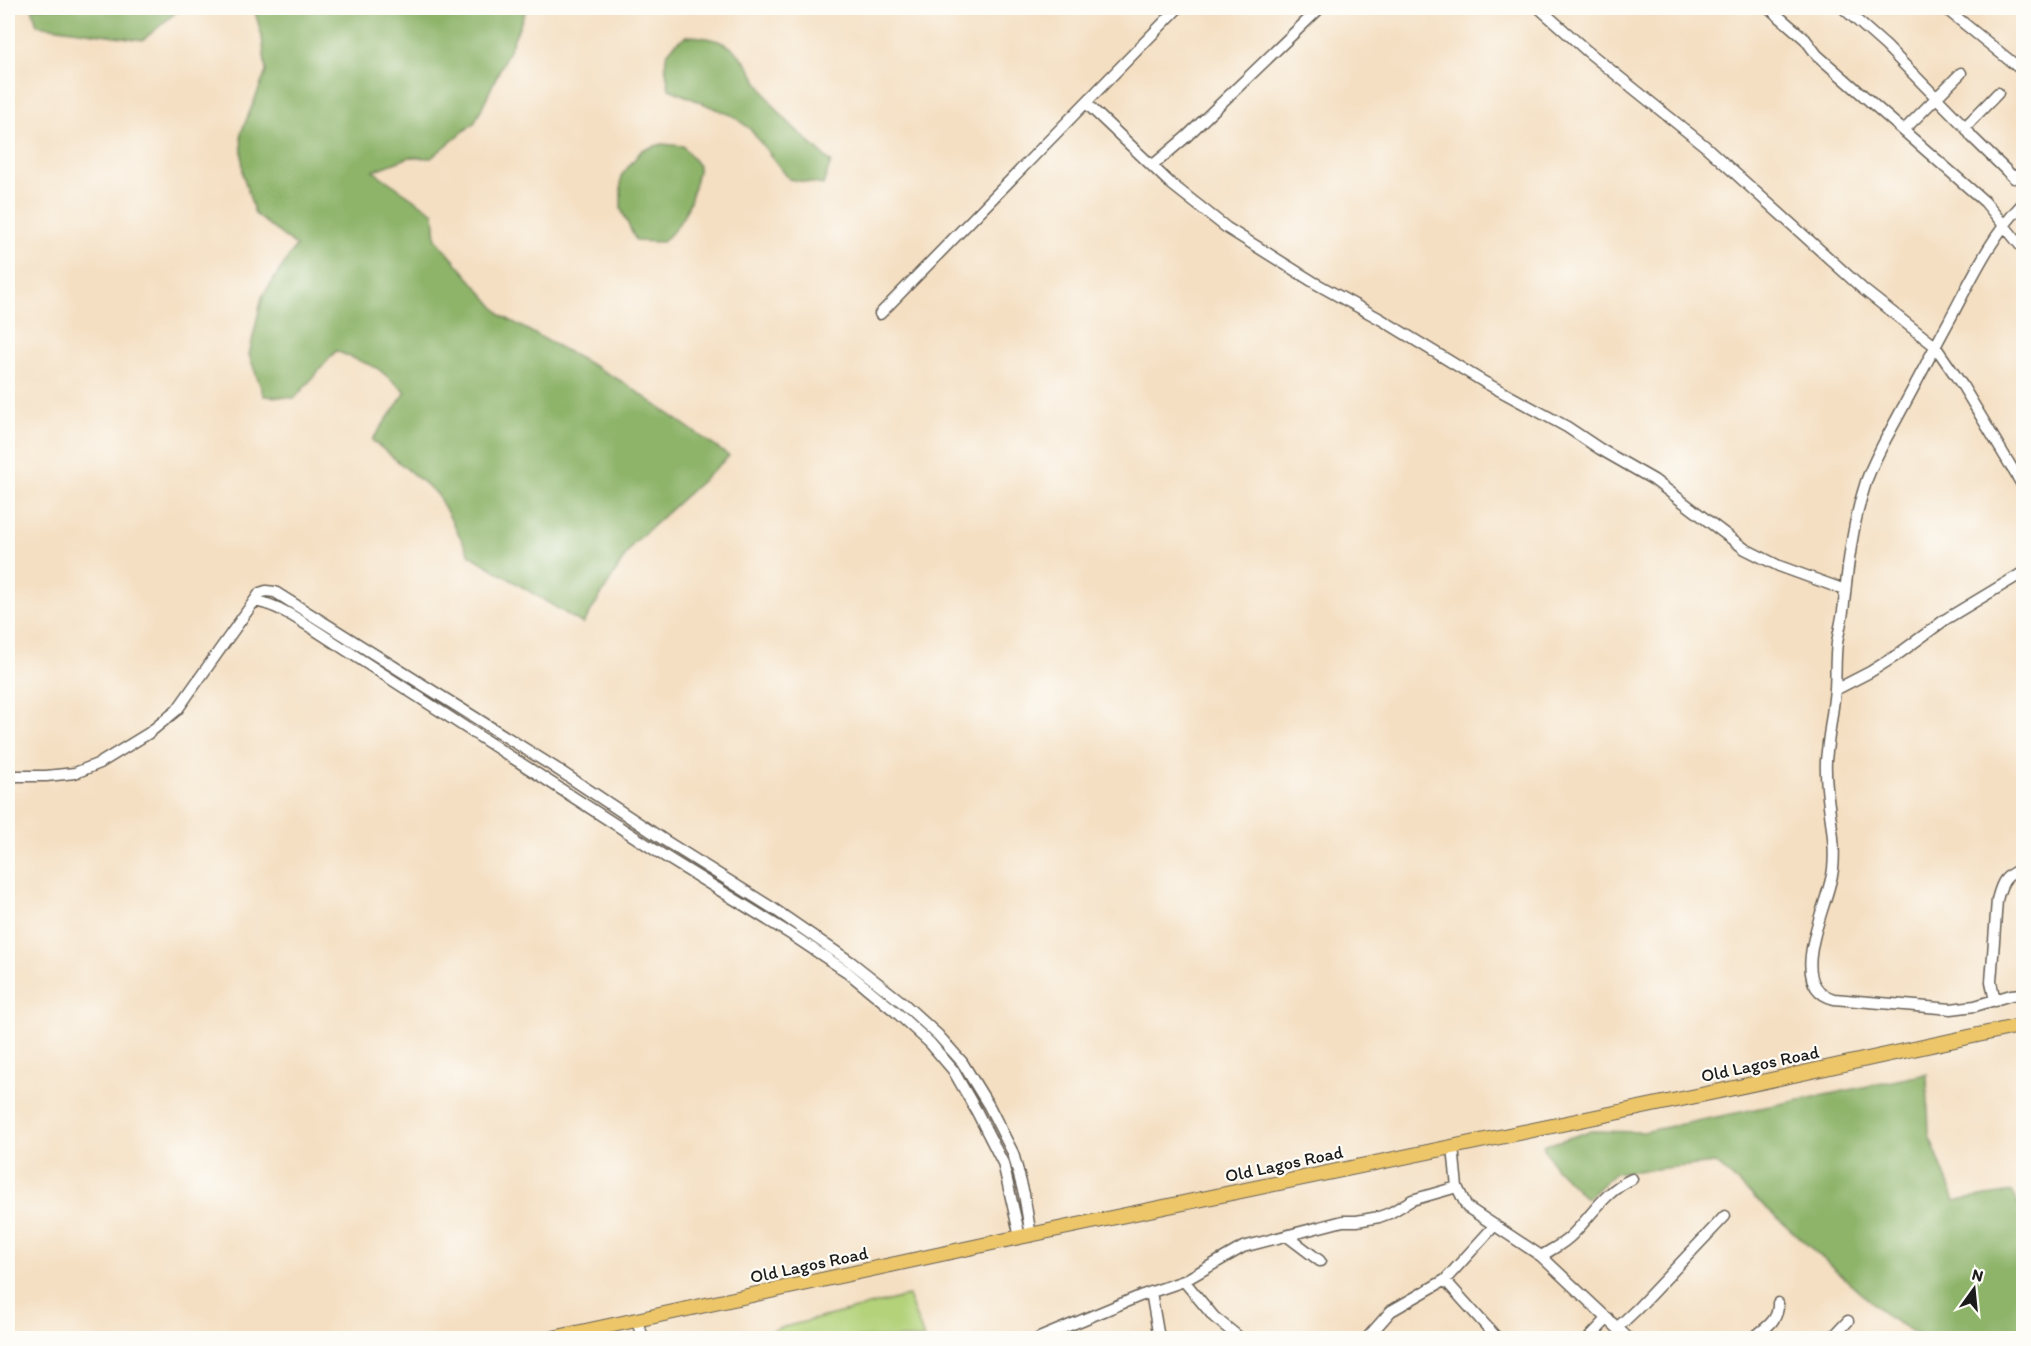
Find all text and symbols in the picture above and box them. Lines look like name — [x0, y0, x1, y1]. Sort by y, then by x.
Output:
street label: Old Lagos Road — [1699, 1041, 1821, 1087]
street label: Old Lagos Road — [1223, 1141, 1345, 1187]
street label: Old Lagos Road — [748, 1242, 870, 1288]
north arrow — [1944, 1259, 2004, 1319]
text: N — [1970, 1264, 1985, 1286]

